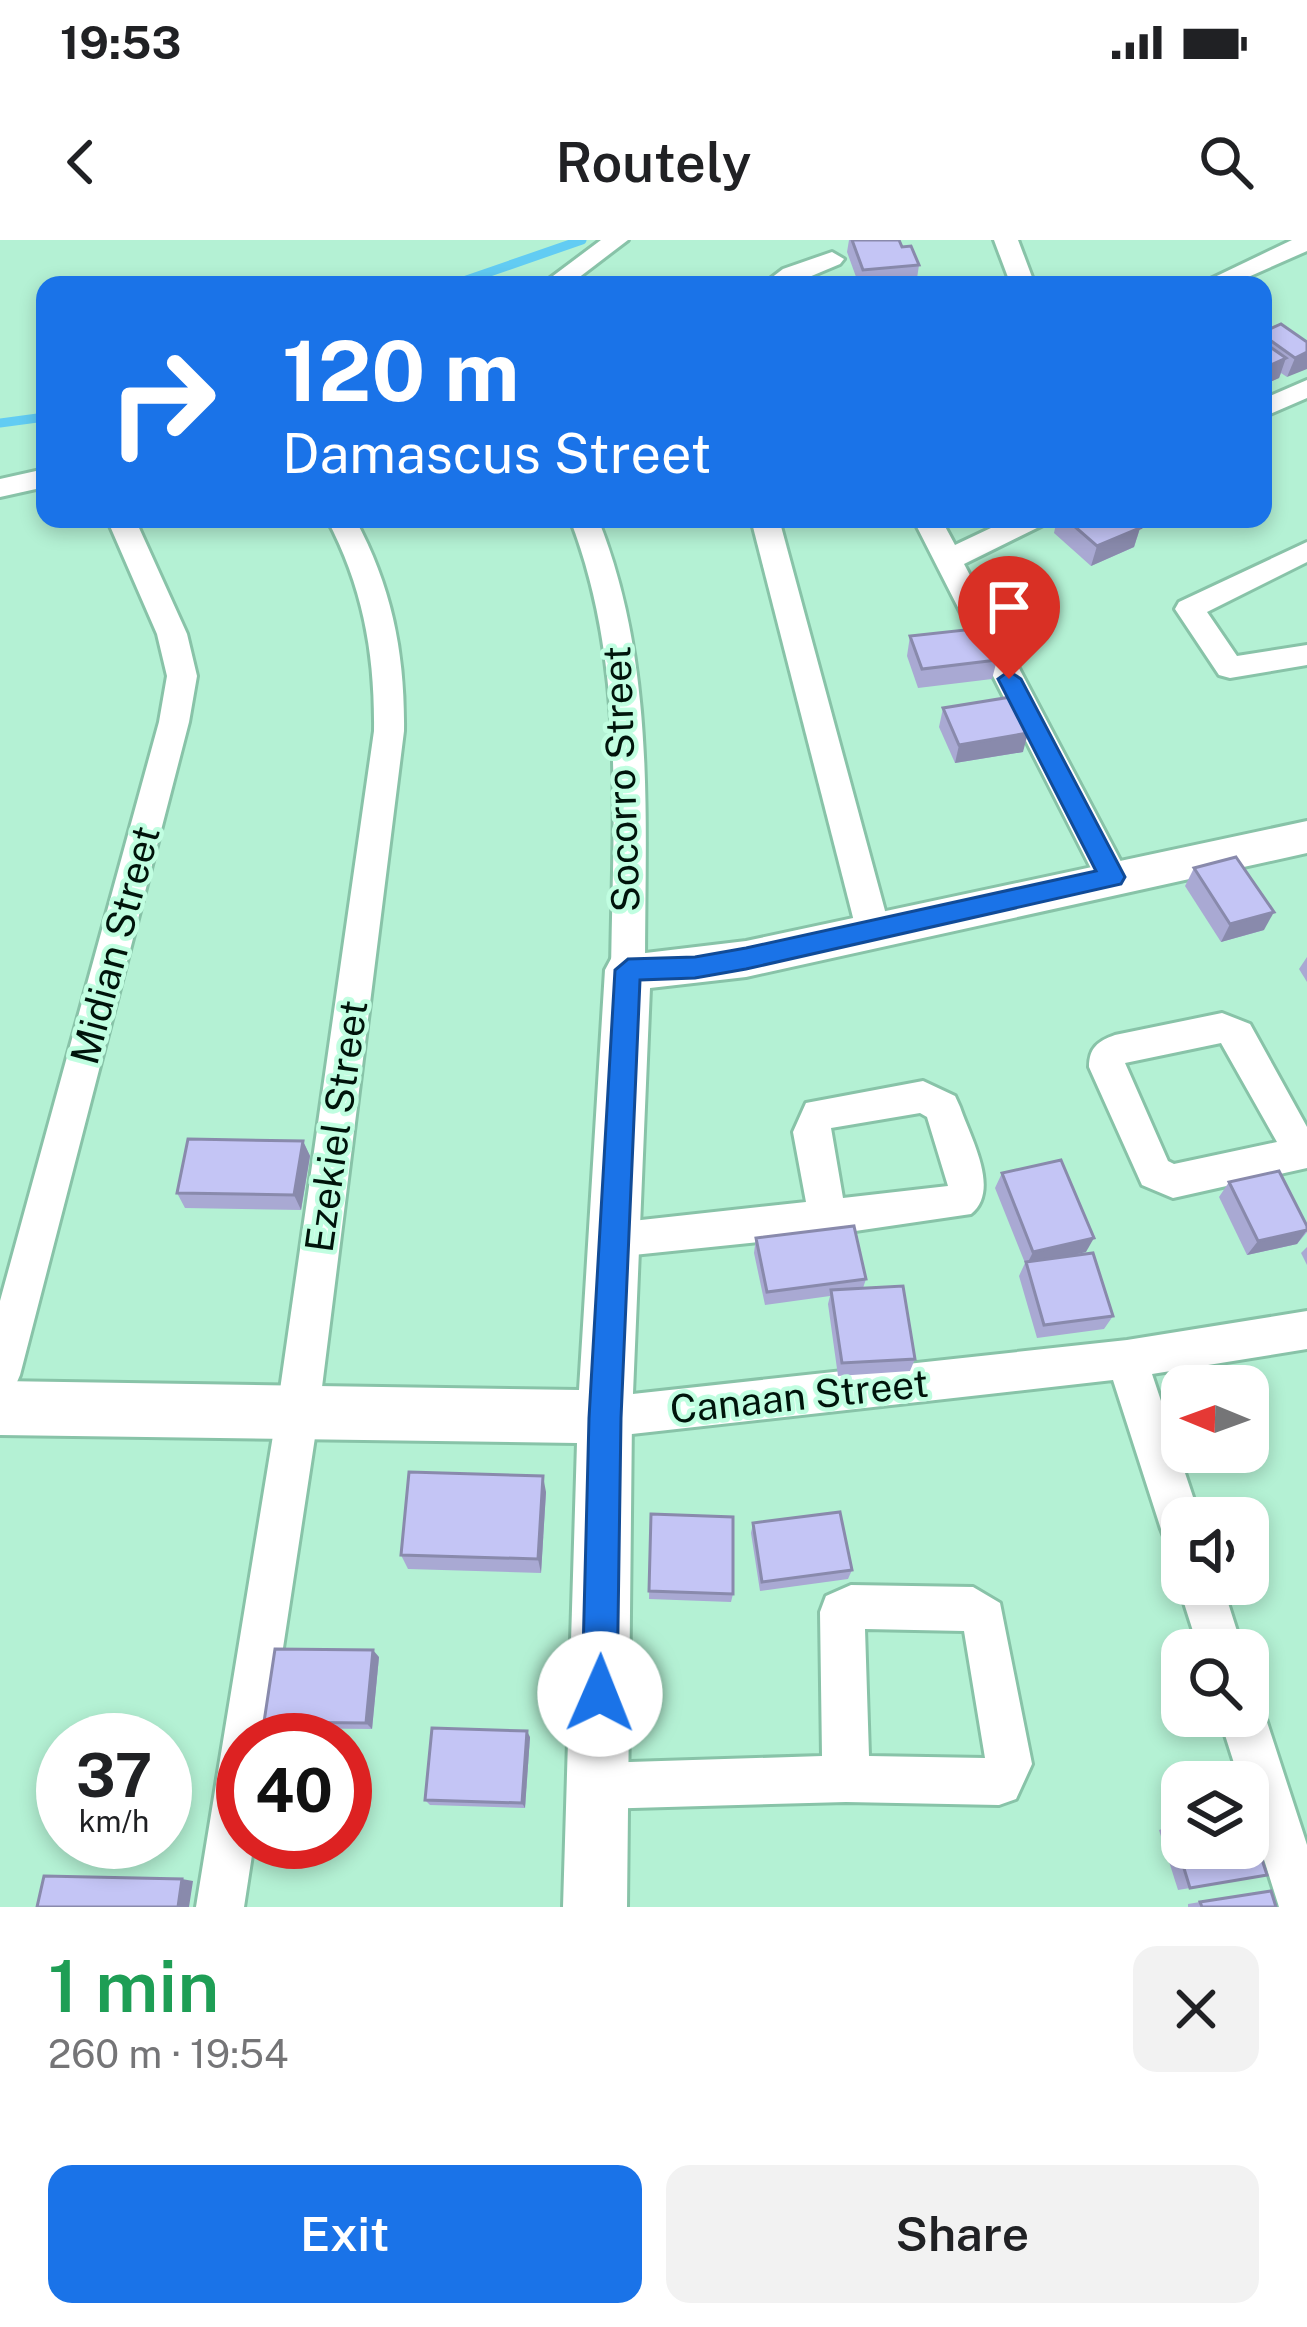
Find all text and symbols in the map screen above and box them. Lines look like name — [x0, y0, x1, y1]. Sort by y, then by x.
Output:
text: 19:53 — [60, 16, 181, 69]
icon: back — [48, 129, 114, 195]
icon: search — [1193, 129, 1259, 195]
text: Routely — [555, 131, 752, 194]
text: 120 m — [282, 321, 520, 420]
icon: right — [84, 324, 240, 480]
text: Damascus Street — [282, 422, 711, 485]
pin — [958, 556, 1060, 679]
icon: arrive — [976, 574, 1042, 640]
street label: Socorro Street — [593, 645, 649, 913]
street label: Midian Street — [61, 821, 169, 1069]
street label: Ezekiel Street — [296, 997, 376, 1255]
street label: Canaan Street — [668, 1360, 930, 1432]
north arrow — [1161, 1365, 1269, 1473]
map controls — [1161, 1365, 1269, 1869]
button: sound — [1161, 1497, 1269, 1605]
button: search — [1161, 1629, 1269, 1737]
position arrow — [537, 1631, 663, 1757]
speed limit sign: 40 — [216, 1713, 372, 1869]
text: 37 — [76, 1740, 152, 1811]
button: layers — [1161, 1761, 1269, 1869]
text: km/h — [79, 1803, 149, 1839]
text: 1 min — [48, 1944, 219, 2028]
button: close — [1133, 1946, 1259, 2072]
text: 260 m · 19:54 — [48, 2031, 289, 2077]
button: Exit — [48, 2165, 642, 2303]
button: Share — [666, 2165, 1259, 2303]

